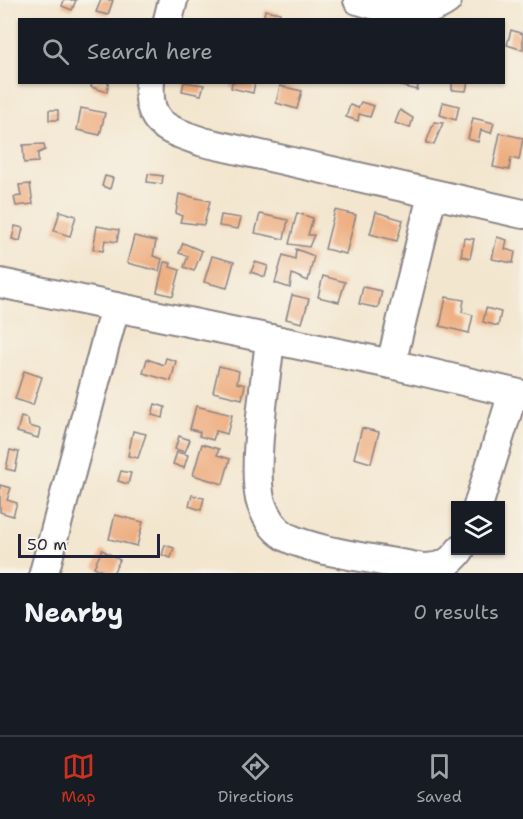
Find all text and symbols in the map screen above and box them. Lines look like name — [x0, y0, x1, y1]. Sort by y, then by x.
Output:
search box — [18, 18, 505, 84]
icon: search — [39, 35, 72, 68]
text: Search here — [87, 37, 213, 66]
map controls — [451, 501, 505, 555]
button: layers — [451, 501, 505, 555]
scale bar — [18, 531, 160, 558]
text: 50 m — [27, 534, 67, 555]
text: Nearby — [24, 595, 123, 630]
text: 0 results — [413, 599, 499, 625]
tab: Map — [61, 750, 95, 807]
tab: Directions — [218, 750, 294, 807]
tab: Saved — [416, 750, 462, 807]

